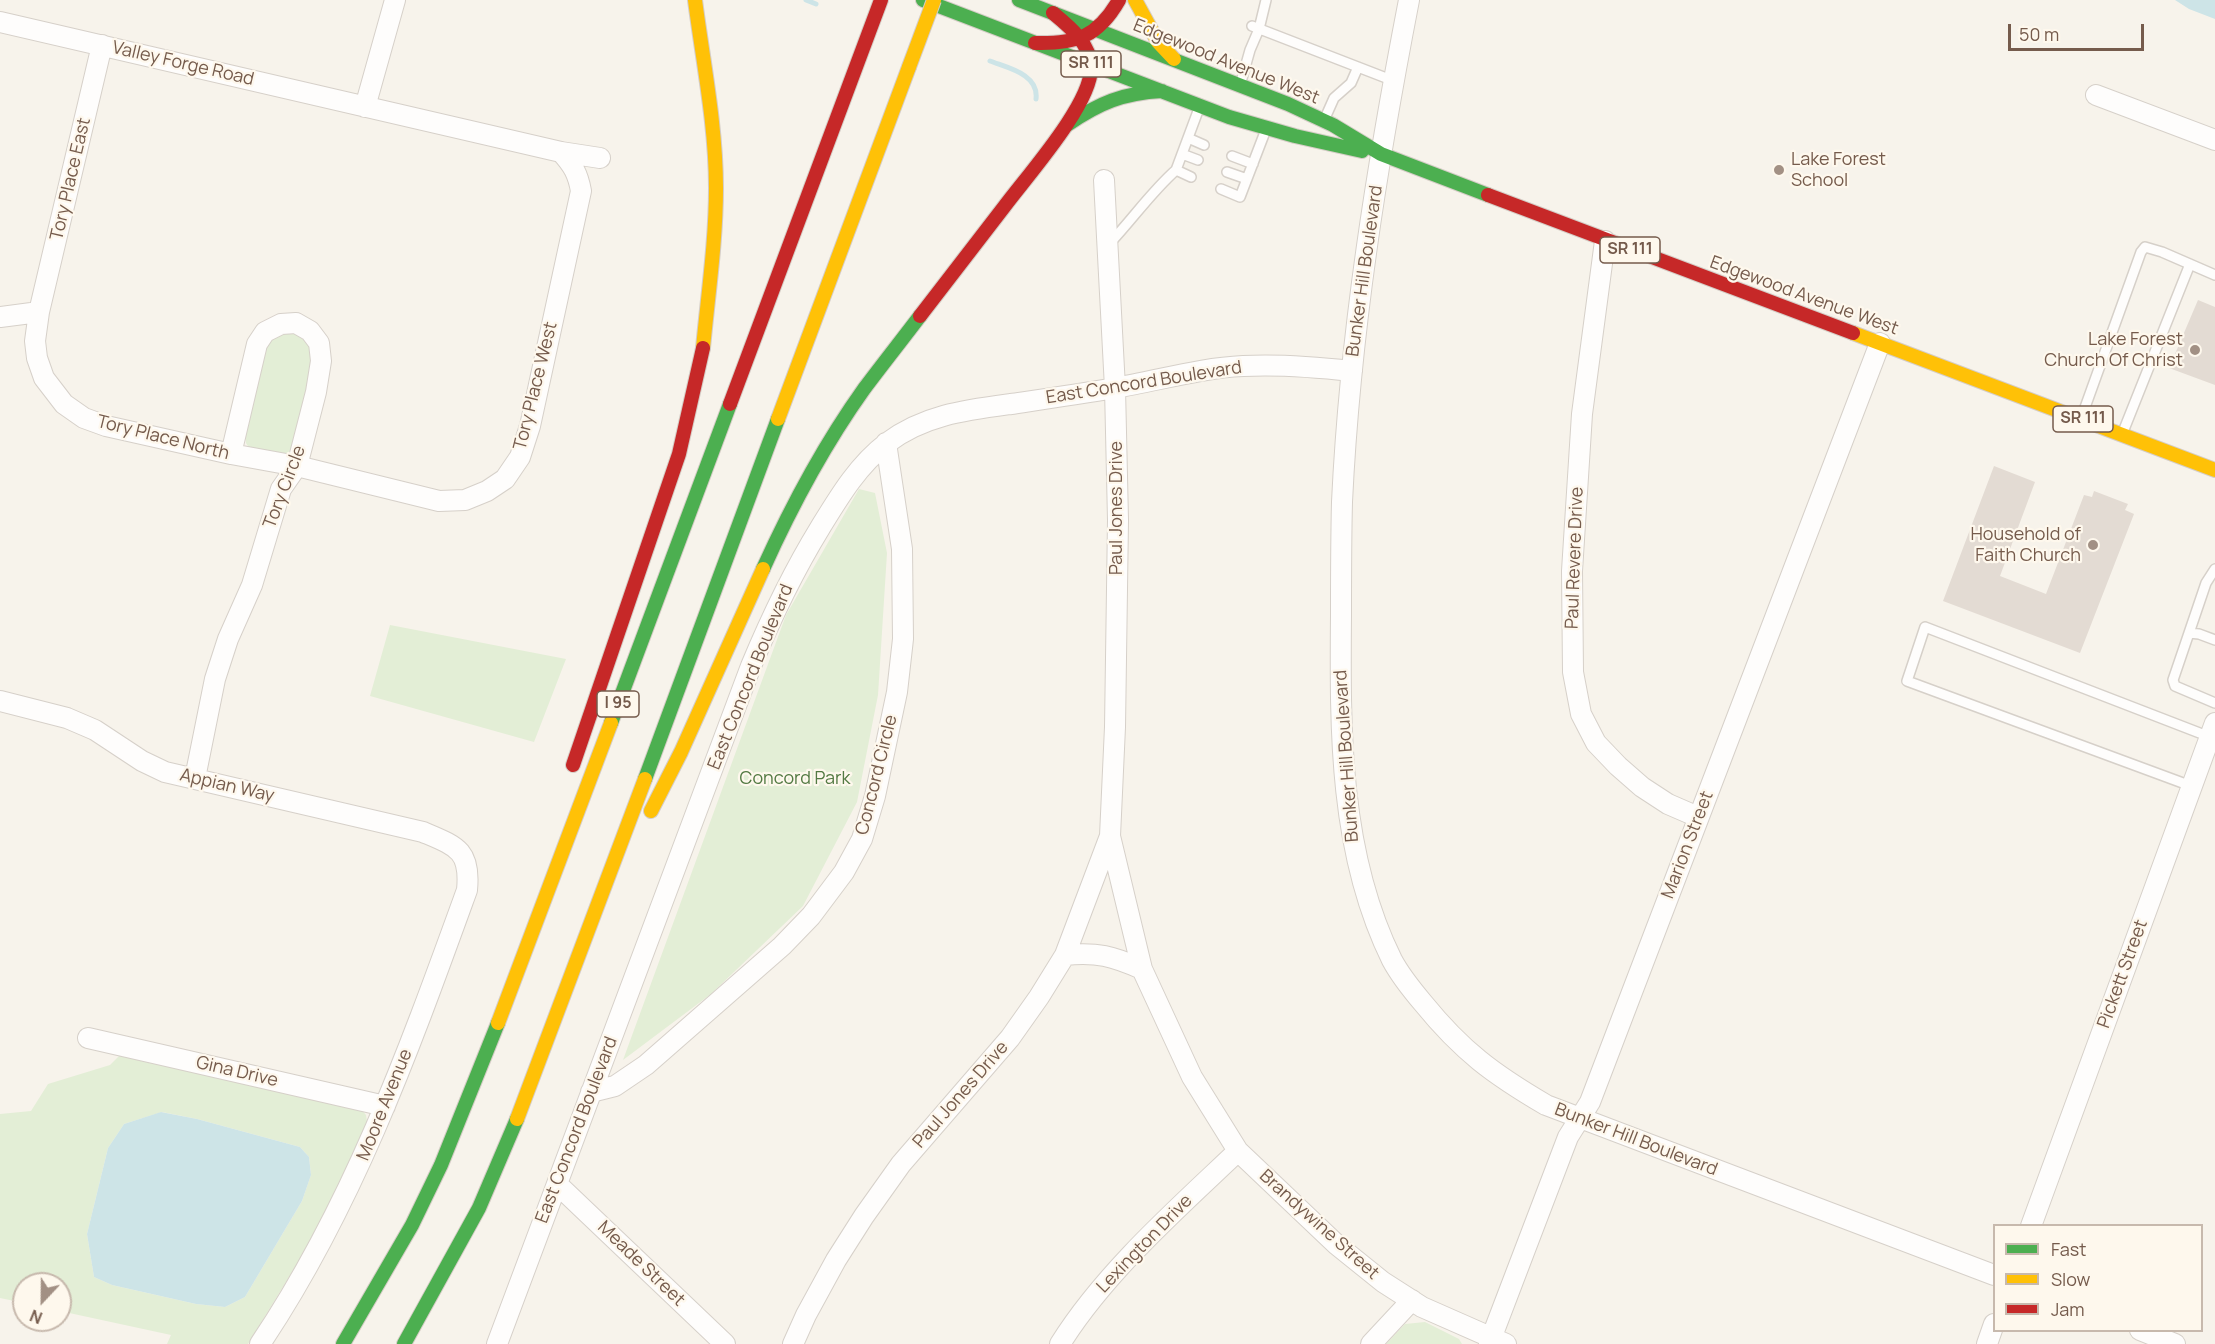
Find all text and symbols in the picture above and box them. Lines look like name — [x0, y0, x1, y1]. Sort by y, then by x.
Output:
scale bar — [2011, 12, 2148, 50]
street label: Edgewood Avenue West — [1130, 15, 1322, 109]
text: 50 m — [2019, 22, 2059, 46]
street label: Valley Forge Road — [110, 37, 256, 91]
road number: SR 111 — [1061, 51, 1121, 77]
street label: Tory Place East — [46, 116, 96, 242]
place label: Lake Forest School — [1791, 149, 1886, 192]
marker: Lake Forest School — [1772, 163, 1786, 177]
street label: Bunker Hill Boulevard — [1342, 184, 1388, 358]
road number: SR 111 — [1600, 237, 1660, 263]
street label: Edgewood Avenue West — [1707, 252, 1901, 340]
street label: Tory Place West — [510, 320, 562, 452]
place label: Lake Forest Church Of Christ — [2044, 329, 2183, 372]
marker: Lake Forest Church Of Christ — [2188, 343, 2202, 357]
street label: East Concord Boulevard — [1045, 357, 1243, 409]
road number: SR 111 — [2053, 406, 2113, 432]
street label: Tory Place North — [95, 411, 231, 465]
street label: Paul Jones Drive — [1106, 441, 1128, 575]
street label: Tory Circle — [259, 442, 311, 532]
street label: Paul Revere Drive — [1562, 487, 1588, 629]
place label: Household of Faith Church — [1971, 524, 2081, 566]
marker: Household of Faith Church — [2086, 538, 2100, 552]
street label: East Concord Boulevard — [704, 581, 798, 773]
street label: Bunker Hill Boulevard — [1330, 669, 1364, 843]
road number: I 95 — [597, 691, 639, 717]
street label: Concord Circle — [852, 713, 902, 837]
street label: Appian Way — [178, 765, 276, 807]
park label: Concord Park — [740, 768, 850, 790]
street label: Marion Street — [1658, 788, 1718, 902]
street label: Pickett Street — [2093, 917, 2153, 1031]
street label: East Concord Boulevard — [531, 1034, 623, 1226]
street label: Paul Jones Drive — [909, 1037, 1013, 1153]
street label: Moore Avenue — [353, 1046, 417, 1164]
street label: Gina Drive — [194, 1052, 280, 1092]
street label: Bunker Hill Boulevard — [1552, 1099, 1720, 1181]
street label: Brandywine Street — [1255, 1166, 1383, 1284]
street label: Lexington Drive — [1093, 1190, 1197, 1298]
street label: Meade Street — [593, 1217, 689, 1311]
legend — [1993, 1224, 2203, 1332]
text: Fast — [2051, 1237, 2086, 1261]
text: Slow — [2051, 1267, 2090, 1291]
north arrow — [12, 1272, 72, 1332]
text: Jam — [2051, 1297, 2085, 1321]
text: N — [27, 1304, 45, 1329]

